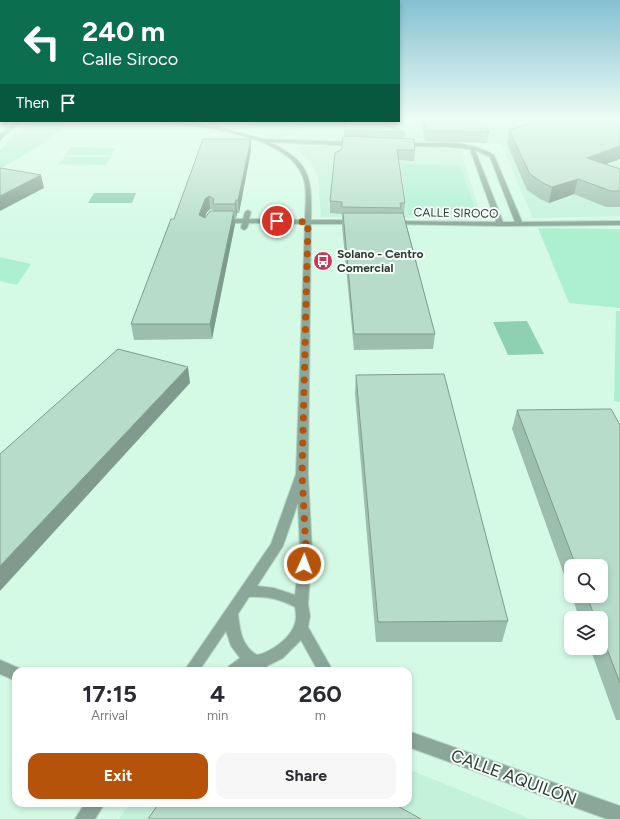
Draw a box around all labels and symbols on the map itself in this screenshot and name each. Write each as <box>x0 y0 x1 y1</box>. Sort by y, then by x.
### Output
pin <box>260 204 294 238</box>
street label: CALLE SIROCO <box>414 205 498 221</box>
place label: Solano - Centro Comercial <box>337 247 424 275</box>
bus stop icon: Solano - Centro Comercial <box>312 250 334 272</box>
position arrow <box>283 543 325 585</box>
street label: CALLE AQUILÓN <box>448 745 580 809</box>

